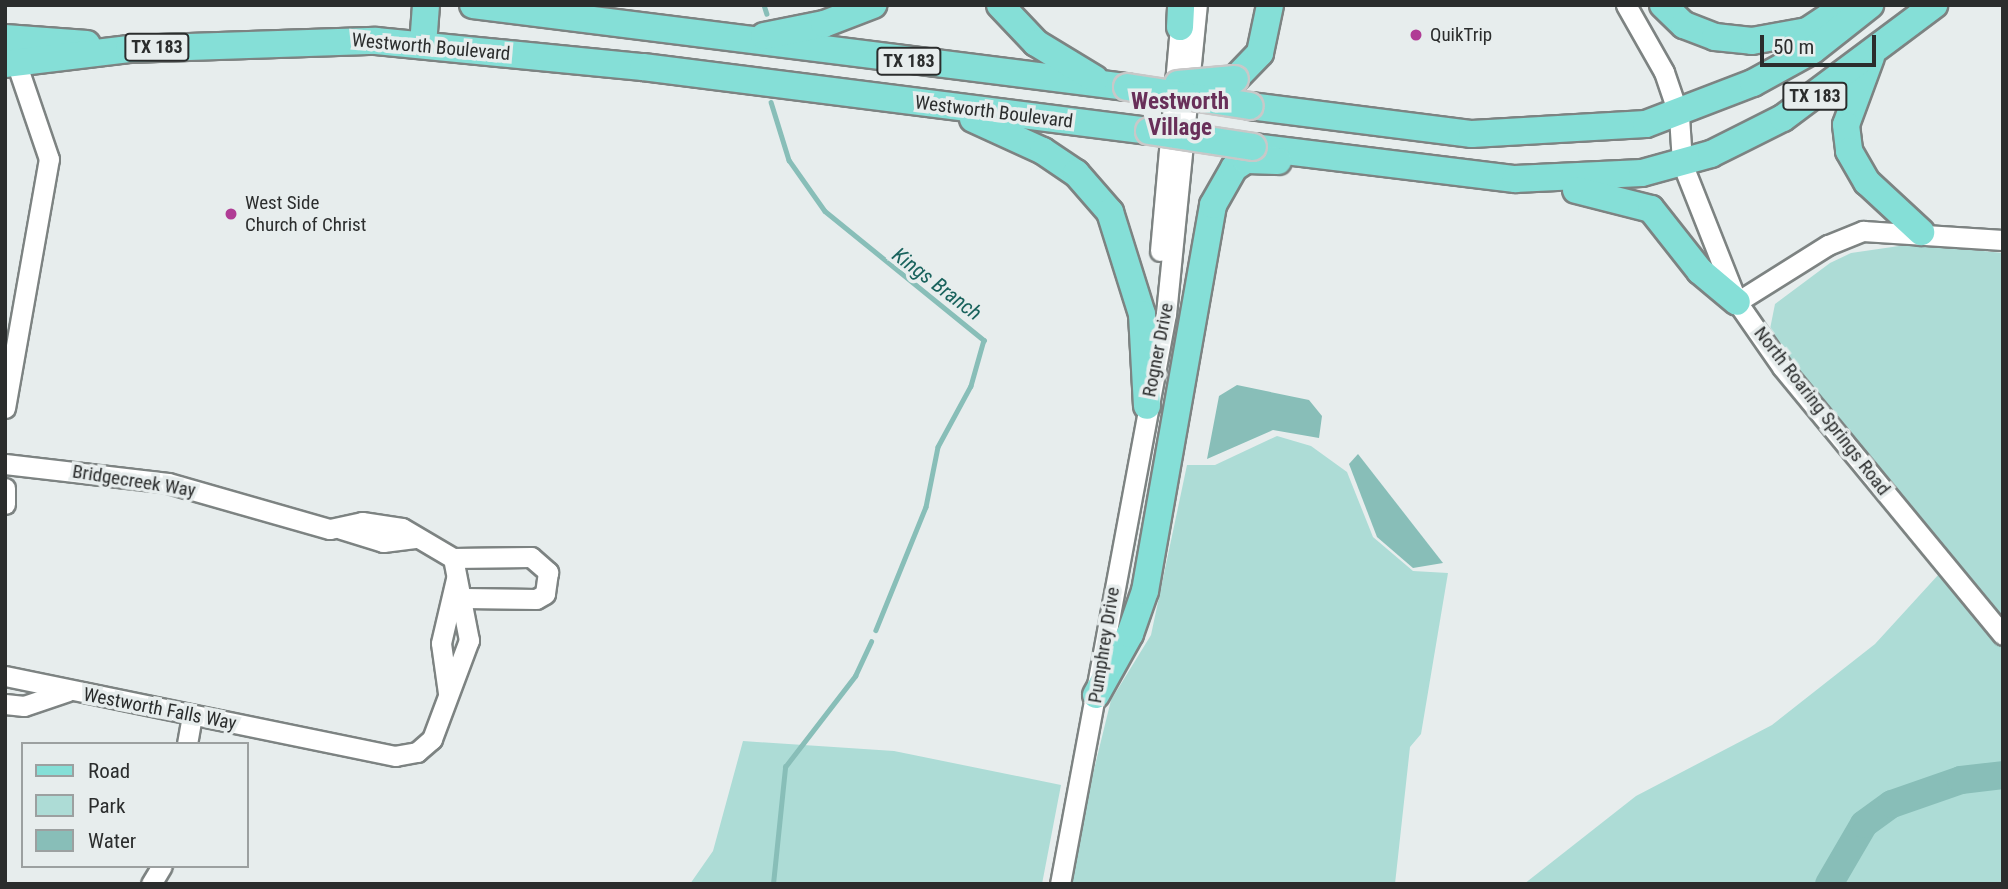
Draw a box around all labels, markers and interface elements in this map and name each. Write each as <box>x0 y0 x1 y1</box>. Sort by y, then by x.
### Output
scale bar <box>1763 21 1878 65</box>
place label: QuikTrip <box>1430 24 1492 46</box>
marker: QuikTrip <box>1408 27 1424 43</box>
street label: Westworth Boulevard <box>351 29 511 65</box>
road number: TX 183 <box>124 32 190 62</box>
text: 50 m <box>1773 35 1814 59</box>
road number: TX 183 <box>876 46 942 76</box>
road number: TX 183 <box>1782 82 1848 110</box>
district label: Westworth Village <box>1131 88 1229 142</box>
street label: Westworth Boulevard <box>914 91 1074 133</box>
place label: West Side Church of Christ <box>245 192 366 236</box>
marker: West Side Church of Christ <box>223 206 239 222</box>
water label: Kings Branch <box>887 242 987 326</box>
street label: Rogner Drive <box>1138 301 1178 399</box>
street label: North Roaring Springs Road <box>1749 322 1895 500</box>
street label: Bridgecreek Way <box>71 460 197 502</box>
street label: Pumphrey Drive <box>1084 585 1124 705</box>
street label: Westworth Falls Way <box>82 683 238 735</box>
legend <box>21 742 248 868</box>
text: Road <box>88 759 130 783</box>
text: Park <box>88 794 125 818</box>
text: Water <box>88 829 136 853</box>

